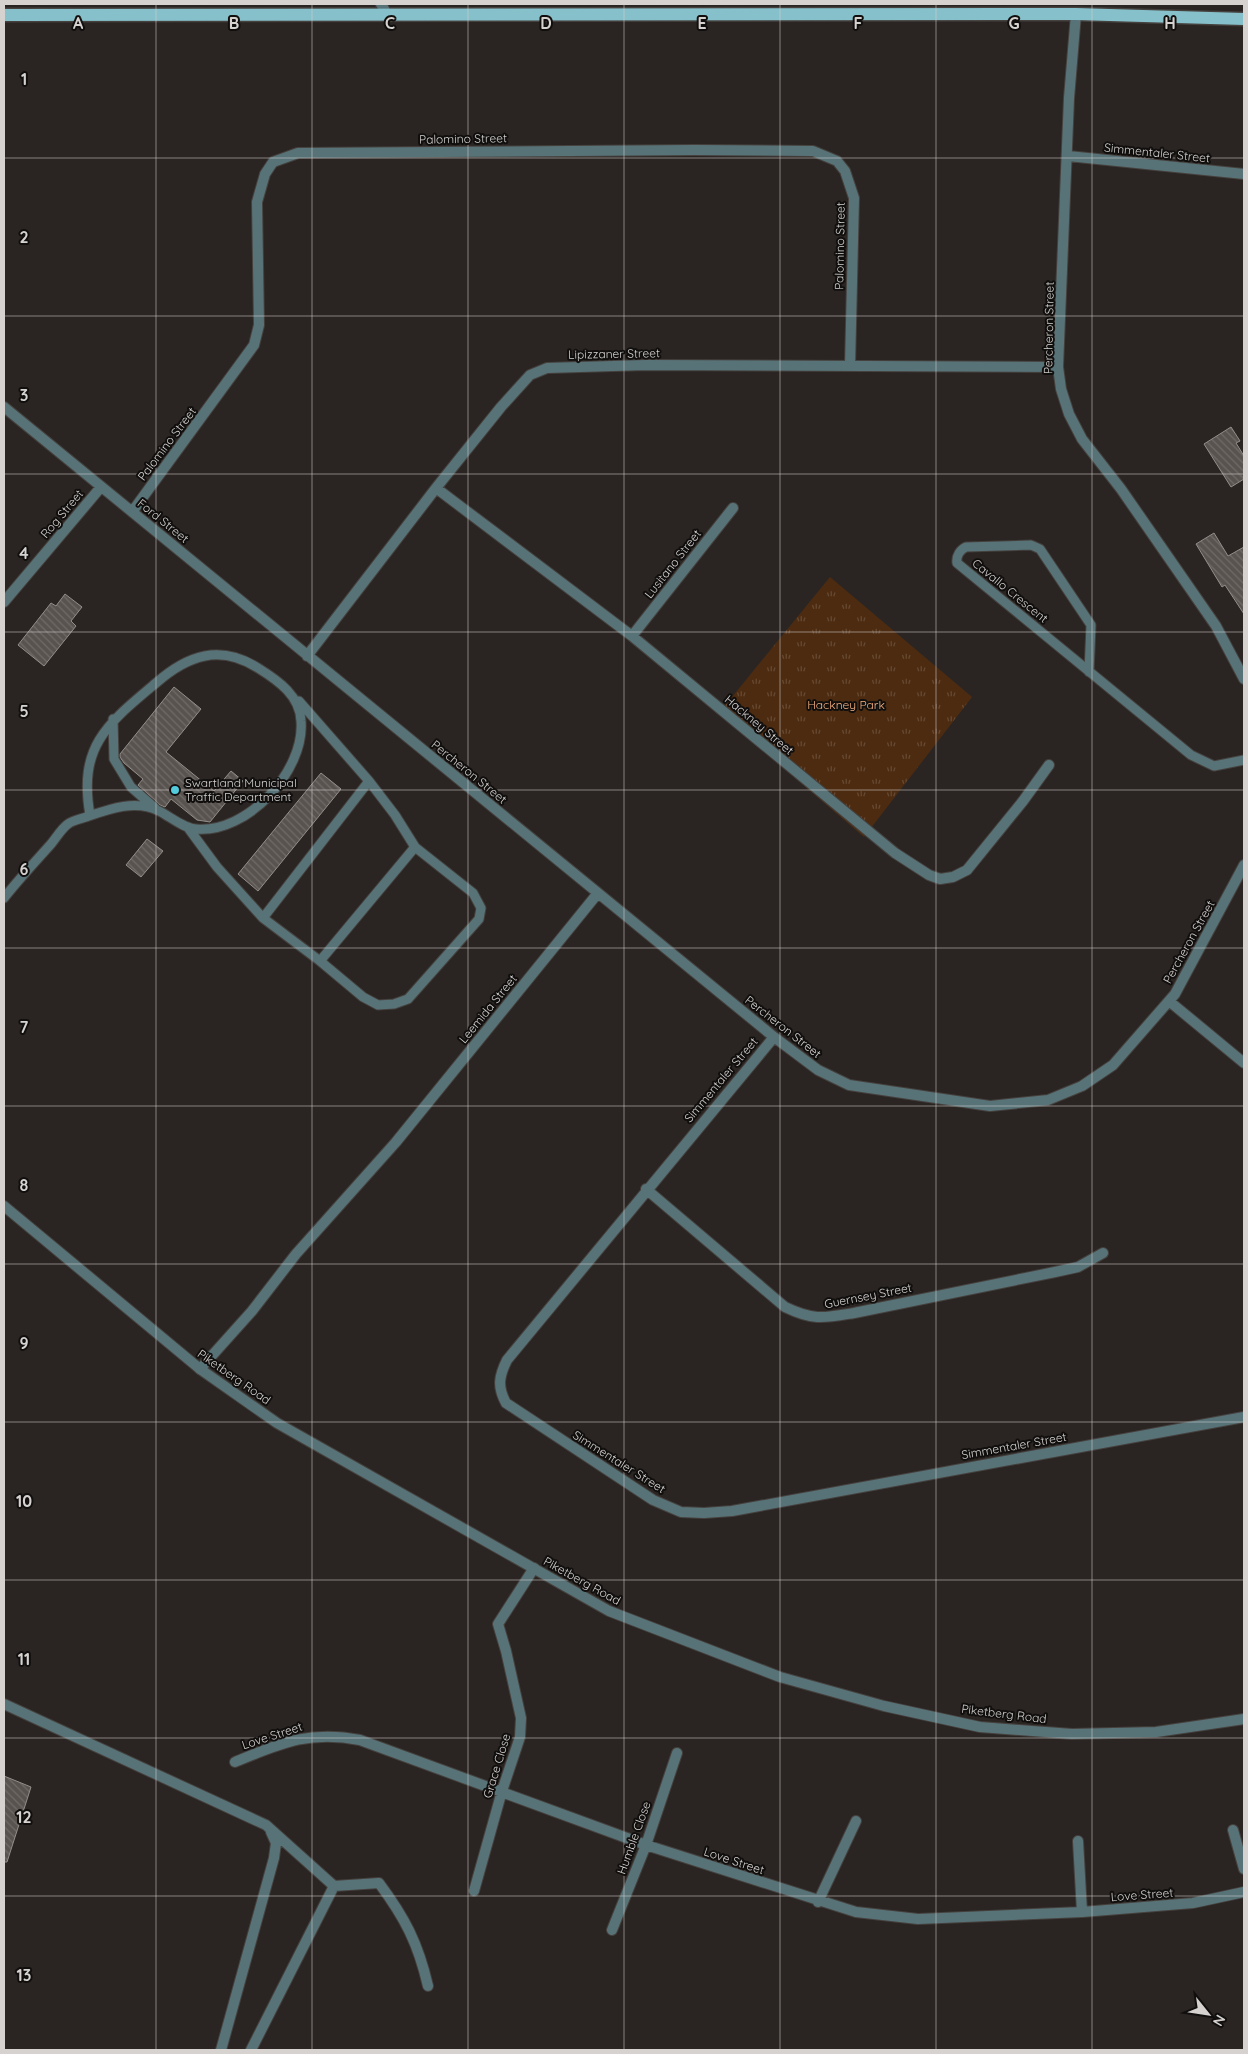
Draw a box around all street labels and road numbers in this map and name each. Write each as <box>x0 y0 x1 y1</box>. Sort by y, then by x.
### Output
street label: Palomino Street <box>419 130 507 147</box>
street label: Simmentaler Street <box>1103 139 1211 166</box>
street label: Palomino Street <box>831 202 848 290</box>
street label: Percheron Street <box>1040 282 1057 374</box>
street label: Lipizzaner Street <box>568 345 660 362</box>
street label: Palomino Street <box>134 404 199 483</box>
street label: Rog Street <box>37 486 86 541</box>
street label: Ford Street <box>135 495 192 546</box>
street label: Lusitano Street <box>641 526 704 601</box>
street label: Cavallo Crescent <box>969 555 1051 626</box>
street label: Hackney Street <box>722 692 797 758</box>
street label: Percheron Street <box>429 737 510 807</box>
street label: Percheron Street <box>1160 898 1218 986</box>
street label: Leemida Street <box>455 971 520 1046</box>
street label: Percheron Street <box>742 992 824 1061</box>
street label: Simmentaler Street <box>681 1034 761 1125</box>
street label: Guernsey Street <box>823 1280 913 1311</box>
street label: Piketberg Road <box>195 1346 274 1407</box>
street label: Simmentaler Street <box>570 1427 668 1496</box>
street label: Simmentaler Street <box>960 1429 1068 1462</box>
street label: Piketberg Road <box>541 1553 623 1608</box>
street label: Piketberg Road <box>961 1701 1048 1726</box>
street label: Love Street <box>240 1719 304 1752</box>
street label: Grace Close <box>480 1732 513 1800</box>
street label: Humble Close <box>613 1799 654 1876</box>
street label: Love Street <box>702 1844 766 1877</box>
street label: Love Street <box>1110 1885 1174 1904</box>

